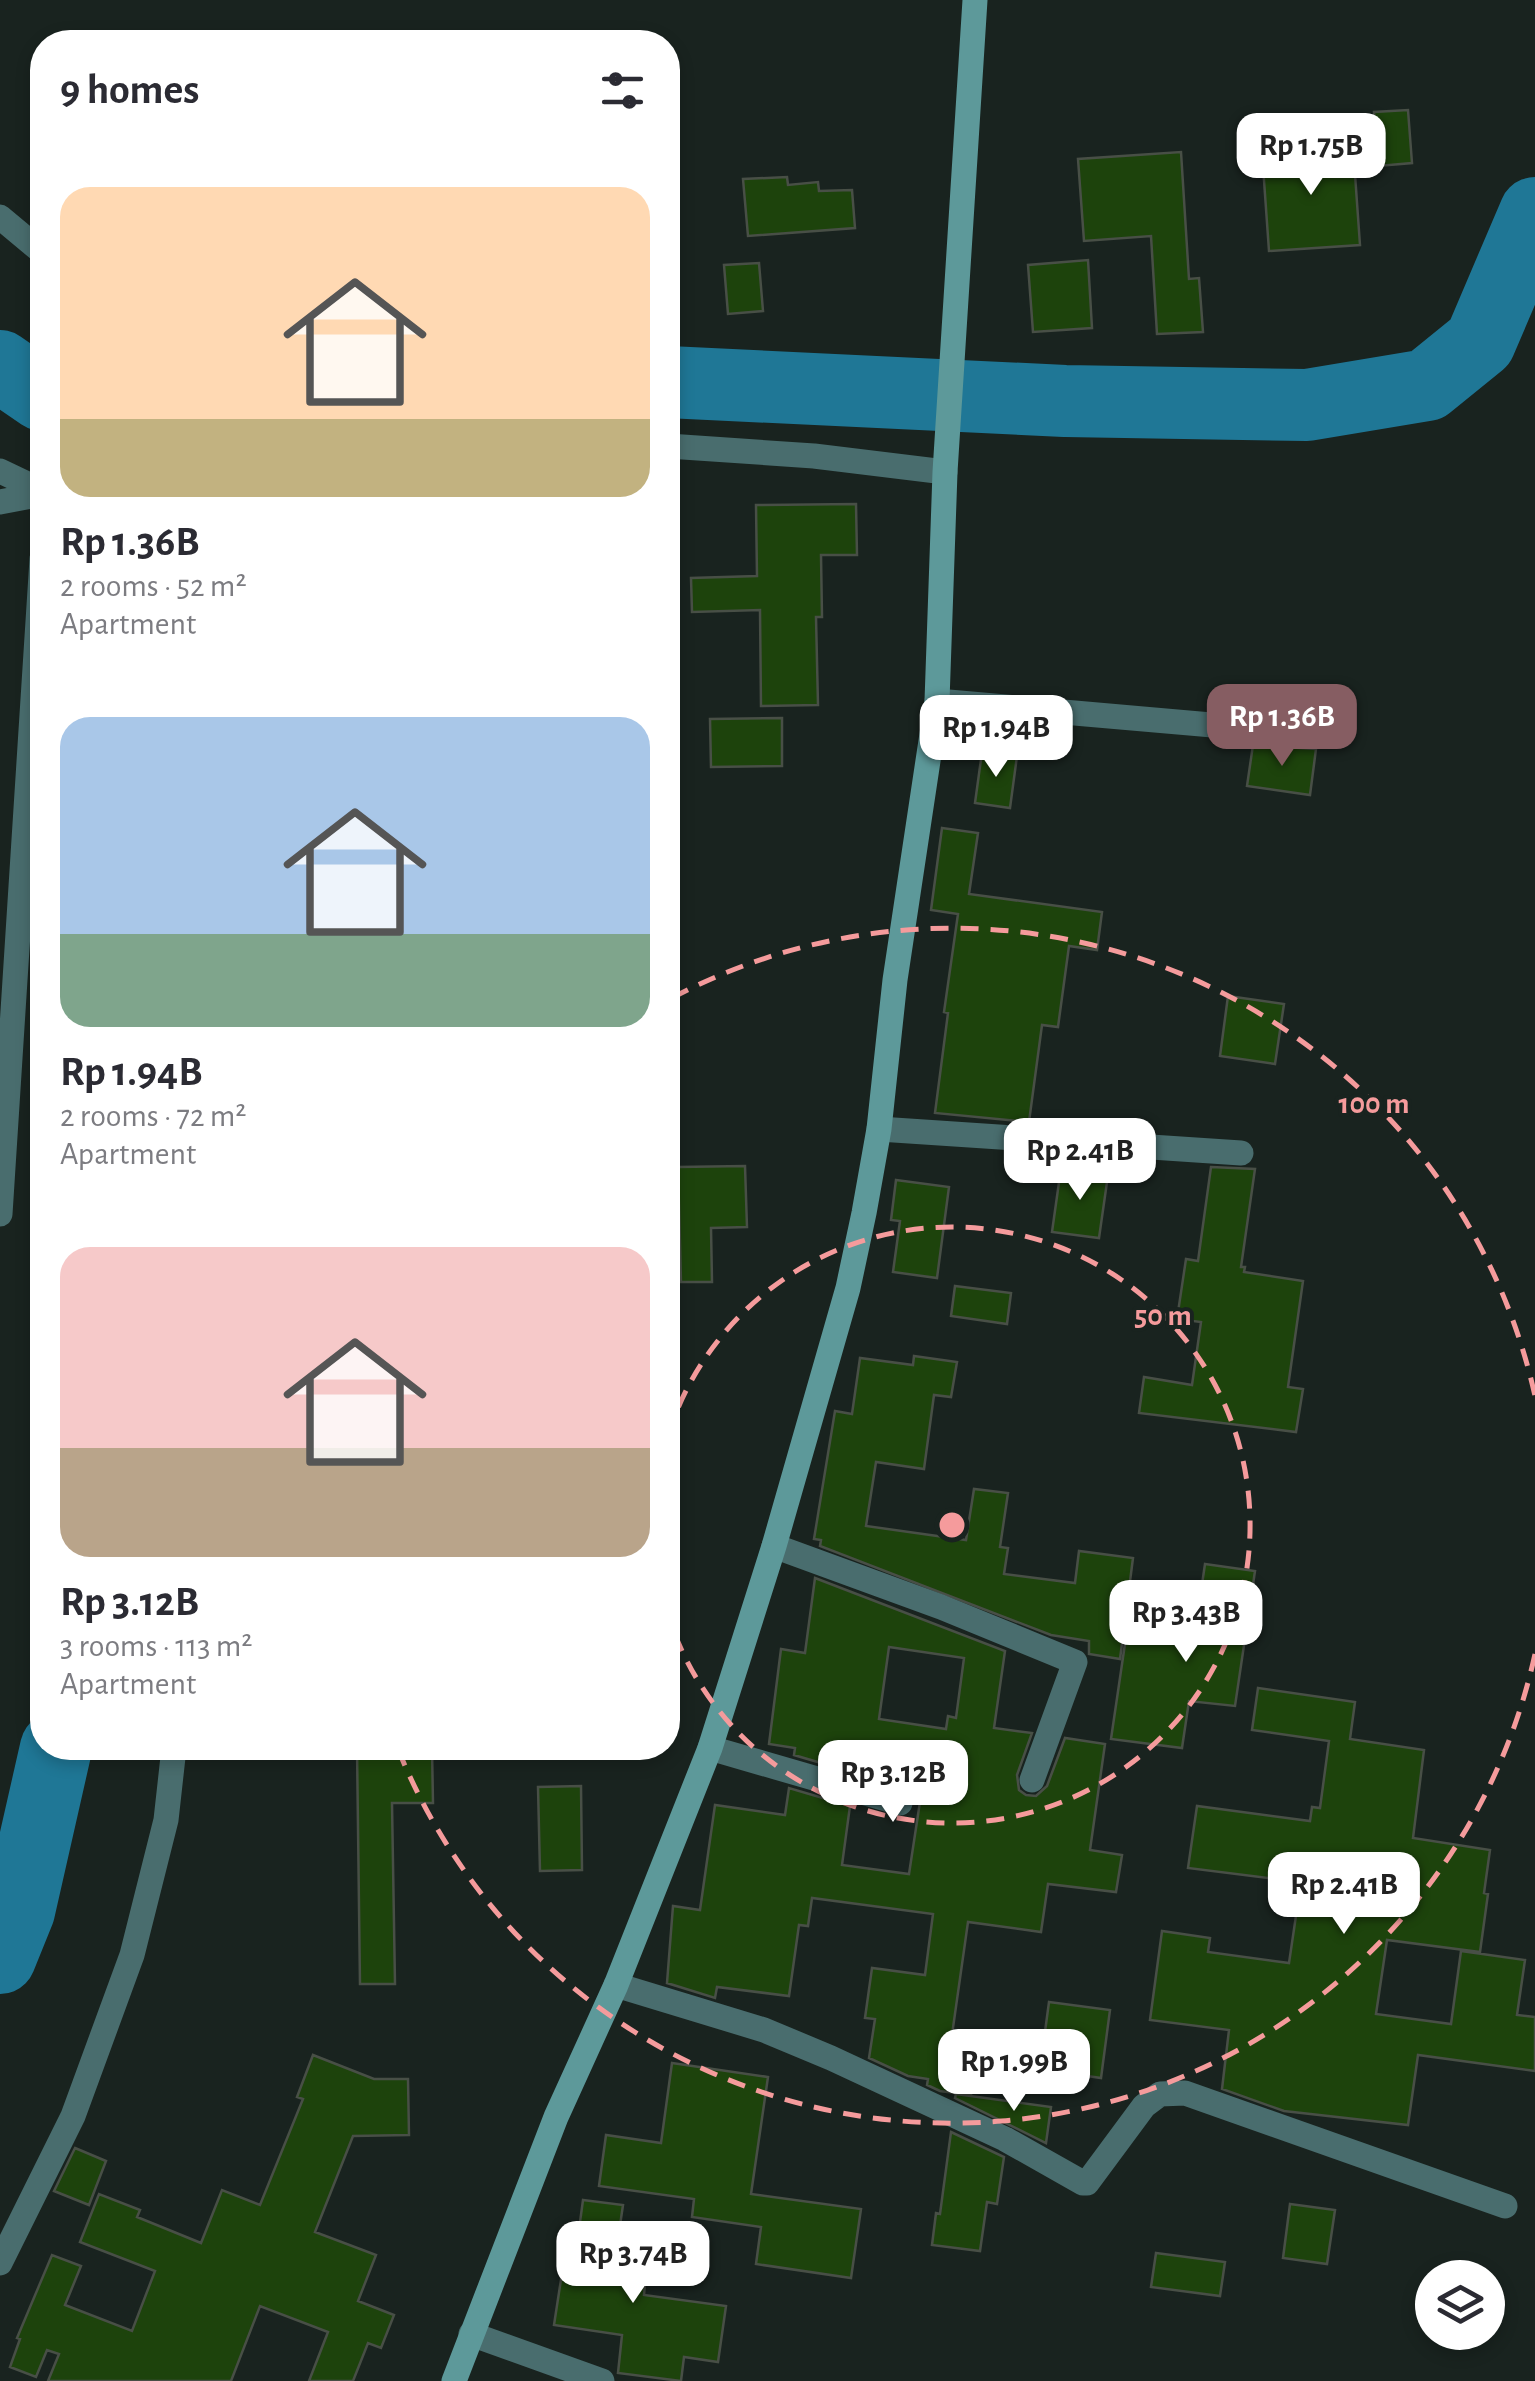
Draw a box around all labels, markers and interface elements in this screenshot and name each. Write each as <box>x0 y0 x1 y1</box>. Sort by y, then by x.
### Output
icon: filters <box>595 63 650 118</box>
text: 9 homes <box>60 69 199 111</box>
pin: Rp 1.75B <box>1208 113 1414 198</box>
text: Rp 1.75B <box>1259 129 1363 161</box>
icon: home <box>265 252 445 432</box>
text: Rp 1.36B <box>60 521 199 563</box>
text: 2 rooms · 52 m² <box>60 570 247 602</box>
text: Apartment <box>60 608 196 640</box>
pin: Rp 1.36B <box>1179 684 1385 769</box>
pin: Rp 1.94B <box>893 695 1099 780</box>
text: Rp 1.36B <box>1229 700 1335 732</box>
text: Rp 1.94B <box>942 711 1050 743</box>
icon: home <box>265 782 445 962</box>
text: Rp 1.94B <box>60 1051 203 1093</box>
text: 100 m <box>1339 1089 1409 1119</box>
text: 2 rooms · 72 m² <box>60 1100 247 1132</box>
pin: Rp 2.41B <box>977 1118 1183 1203</box>
text: Rp 2.41B <box>1026 1134 1134 1166</box>
text: Apartment <box>60 1138 196 1170</box>
text: 50 m <box>1134 1301 1192 1331</box>
icon: home <box>265 1312 445 1492</box>
centre of rings <box>934 1507 970 1543</box>
pin: Rp 3.43B <box>1083 1580 1289 1665</box>
text: Rp 3.12B <box>60 1581 199 1623</box>
text: Rp 3.43B <box>1131 1596 1241 1628</box>
text: 3 rooms · 113 m² <box>60 1630 252 1662</box>
text: Apartment <box>60 1668 196 1700</box>
pin: Rp 3.12B <box>790 1740 996 1825</box>
text: Rp 3.12B <box>840 1756 946 1788</box>
pin: Rp 2.41B <box>1241 1852 1447 1937</box>
text: Rp 2.41B <box>1290 1868 1398 1900</box>
pin: Rp 1.99B <box>911 2029 1117 2114</box>
text: Rp 1.99B <box>960 2045 1068 2077</box>
pin: Rp 3.74B <box>530 2221 736 2306</box>
text: Rp 3.74B <box>578 2237 688 2269</box>
map controls <box>1415 2260 1505 2350</box>
button: layers <box>1415 2260 1505 2350</box>

